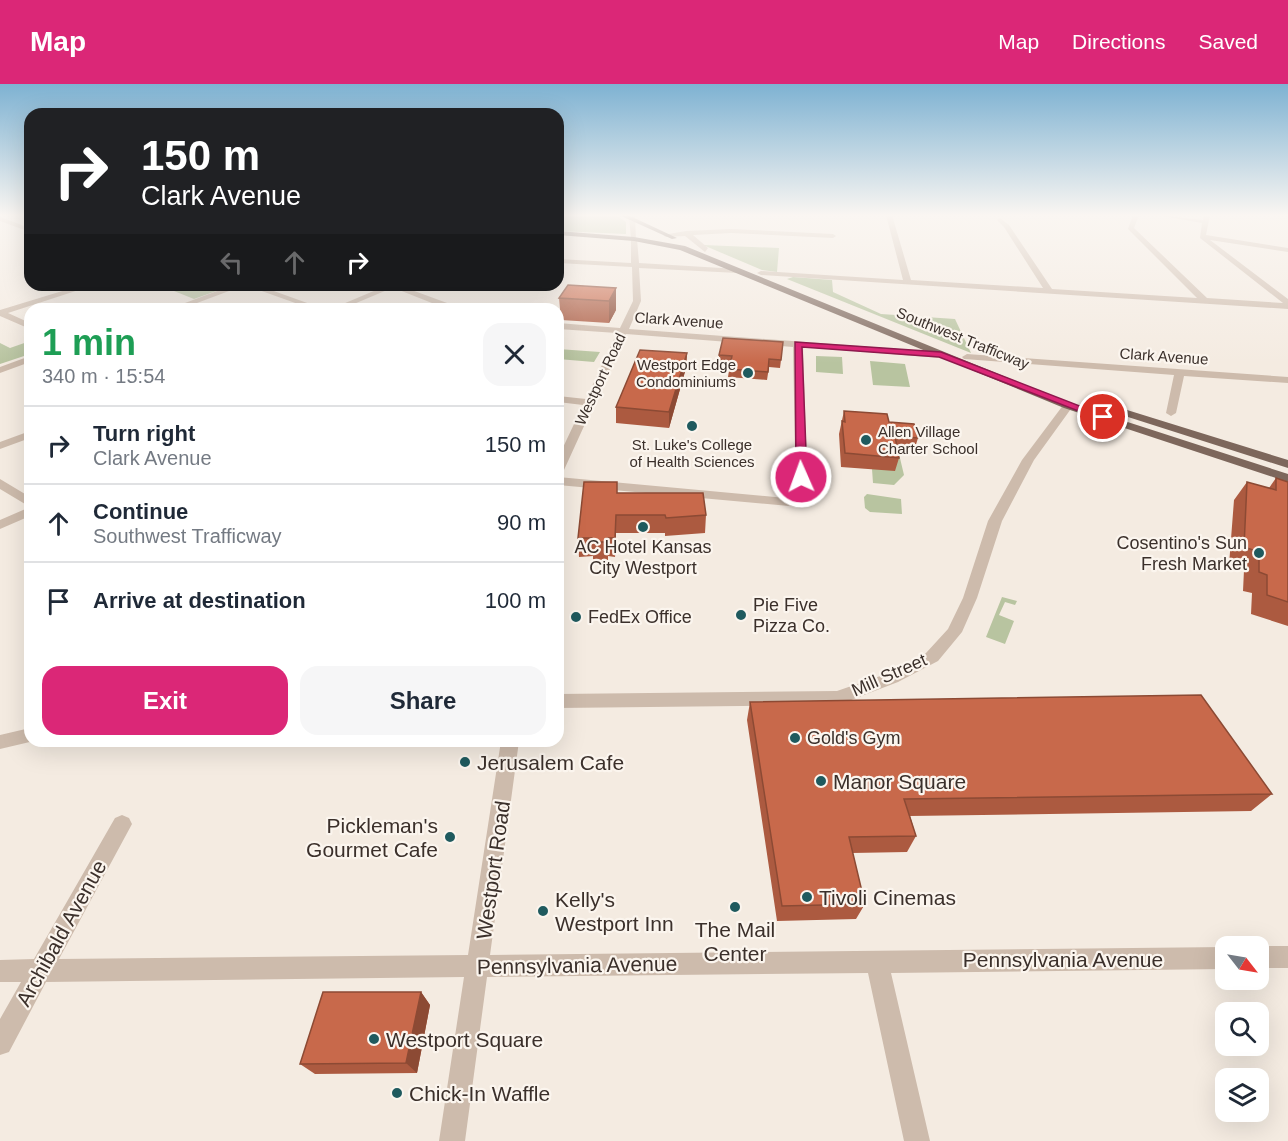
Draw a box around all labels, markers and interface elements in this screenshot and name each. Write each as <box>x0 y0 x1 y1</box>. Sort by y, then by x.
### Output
text: Map <box>30 26 86 57</box>
text: Map <box>998 30 1039 53</box>
text: Directions <box>1072 30 1165 53</box>
text: Saved <box>1198 30 1258 53</box>
icon: right <box>42 132 120 210</box>
text: 150 m <box>141 132 260 179</box>
text: Clark Avenue <box>141 181 301 211</box>
icon: left <box>215 246 248 279</box>
icon: ahead <box>278 246 311 279</box>
icon: right <box>341 246 374 279</box>
street label: Southwest Trafficway <box>894 304 1032 373</box>
street label: Clark Avenue <box>634 308 724 332</box>
text: 1 min <box>42 322 136 363</box>
button: close <box>483 323 546 386</box>
street label: Westport Road <box>571 330 629 428</box>
street label: Clark Avenue <box>1119 344 1209 368</box>
place label: Westport Edge Condominiums <box>636 356 736 390</box>
text: 340 m · 15:54 <box>42 365 165 387</box>
marker: Westport Edge Condominiums <box>741 366 755 380</box>
pin <box>1077 391 1128 442</box>
icon: arrive <box>1086 400 1119 433</box>
marker: St. Luke's College of Health Sciences <box>685 419 699 433</box>
text: Turn right <box>93 421 195 446</box>
place label: Allen Village Charter School <box>878 423 978 457</box>
icon: right <box>42 429 75 462</box>
text: 150 m <box>485 432 546 457</box>
marker: Allen Village Charter School <box>859 433 873 447</box>
place label: St. Luke's College of Health Sciences <box>629 436 755 470</box>
position arrow <box>769 445 833 509</box>
text: Clark Avenue <box>93 447 212 469</box>
text: Continue <box>93 499 188 524</box>
icon: ahead <box>42 507 75 540</box>
text: 90 m <box>497 510 546 535</box>
marker: AC Hotel Kansas City Westport <box>636 520 650 534</box>
text: Southwest Trafficway <box>93 525 282 547</box>
place label: Cosentino's Sun Fresh Market <box>1116 533 1247 574</box>
place label: AC Hotel Kansas City Westport <box>574 537 712 578</box>
marker: Cosentino's Sun Fresh Market <box>1252 546 1266 560</box>
icon: arrive <box>42 585 75 618</box>
text: Arrive at destination <box>93 588 306 613</box>
text: 100 m <box>485 588 546 613</box>
place label: Pie Five Pizza Co. <box>753 595 830 636</box>
place label: FedEx Office <box>588 607 692 627</box>
marker: Pie Five Pizza Co. <box>734 608 748 622</box>
marker: FedEx Office <box>569 610 583 624</box>
street label: Mill Street <box>848 650 930 700</box>
button: Exit <box>42 666 288 735</box>
button: Share <box>300 666 546 735</box>
place label: Gold's Gym <box>807 728 900 748</box>
marker: Gold's Gym <box>788 731 802 745</box>
place label: Jerusalem Cafe <box>477 751 624 774</box>
marker: Jerusalem Cafe <box>458 755 472 769</box>
place label: Manor Square <box>833 770 966 793</box>
marker: Manor Square <box>814 774 828 788</box>
street label: Westport Road <box>472 799 514 941</box>
place label: Pickleman's Gourmet Cafe <box>306 814 438 861</box>
marker: Pickleman's Gourmet Cafe <box>443 830 457 844</box>
street label: Archibald Avenue <box>11 856 111 1010</box>
place label: Tivoli Cinemas <box>819 886 956 909</box>
place label: Kelly's Westport Inn <box>555 888 674 935</box>
marker: Tivoli Cinemas <box>800 890 814 904</box>
marker: The Mail Center <box>728 900 742 914</box>
marker: Kelly's Westport Inn <box>536 904 550 918</box>
place label: The Mail Center <box>695 918 775 965</box>
north arrow <box>1215 936 1269 990</box>
map controls <box>1215 936 1269 1122</box>
street label: Pennsylvania Avenue <box>963 948 1163 971</box>
street label: Pennsylvania Avenue <box>477 952 677 978</box>
button: search <box>1215 1002 1269 1056</box>
place label: Westport Square <box>386 1028 543 1051</box>
marker: Westport Square <box>367 1032 381 1046</box>
button: layers <box>1215 1068 1269 1122</box>
place label: Chick-In Waffle <box>409 1082 550 1105</box>
marker: Chick-In Waffle <box>390 1086 404 1100</box>

